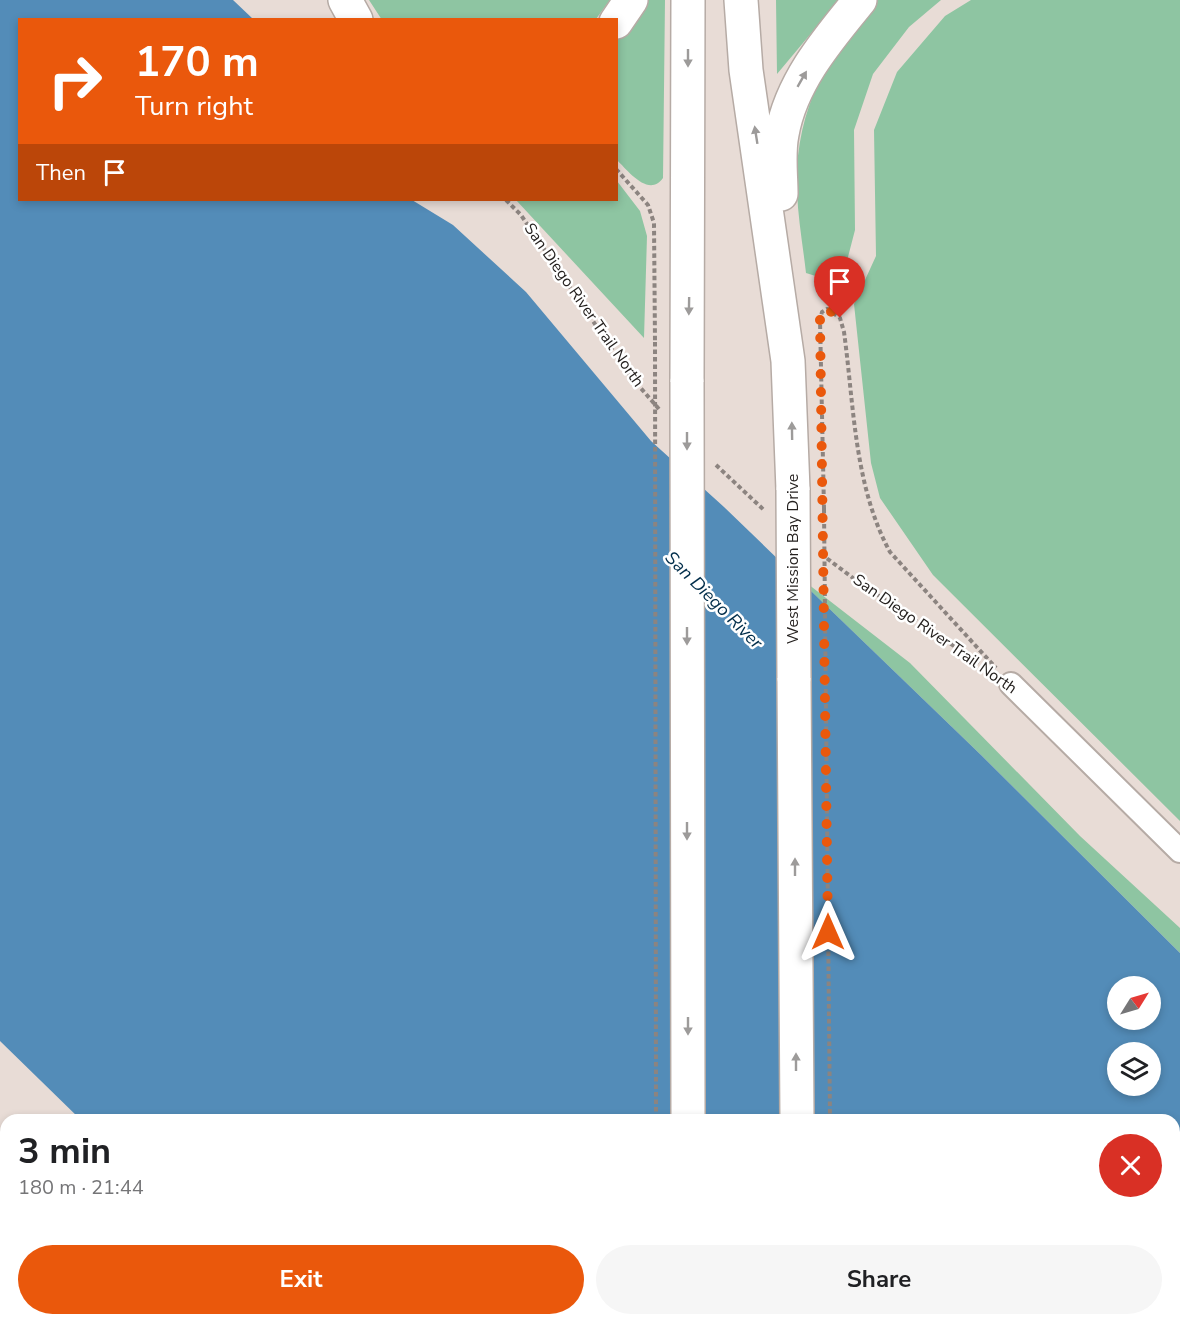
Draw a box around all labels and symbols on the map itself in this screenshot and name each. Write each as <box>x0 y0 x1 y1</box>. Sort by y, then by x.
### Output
one-way arrow <box>683 49 693 68</box>
one-way arrow <box>797 71 807 88</box>
one-way arrow <box>751 125 760 144</box>
street label: San Diego River Trail North <box>519 219 649 391</box>
pin <box>814 256 865 318</box>
one-way arrow <box>684 297 693 316</box>
one-way arrow <box>787 422 797 441</box>
one-way arrow <box>682 431 692 450</box>
street label: West Mission Bay Drive <box>782 474 804 644</box>
water label: San Diego River <box>660 546 769 655</box>
street label: San Diego River Trail North <box>849 569 1021 699</box>
one-way arrow <box>682 626 692 645</box>
one-way arrow <box>682 821 692 840</box>
one-way arrow <box>790 858 800 877</box>
position arrow <box>796 900 860 964</box>
north arrow <box>1107 976 1161 1030</box>
one-way arrow <box>683 1016 693 1035</box>
one-way arrow <box>791 1053 801 1072</box>

